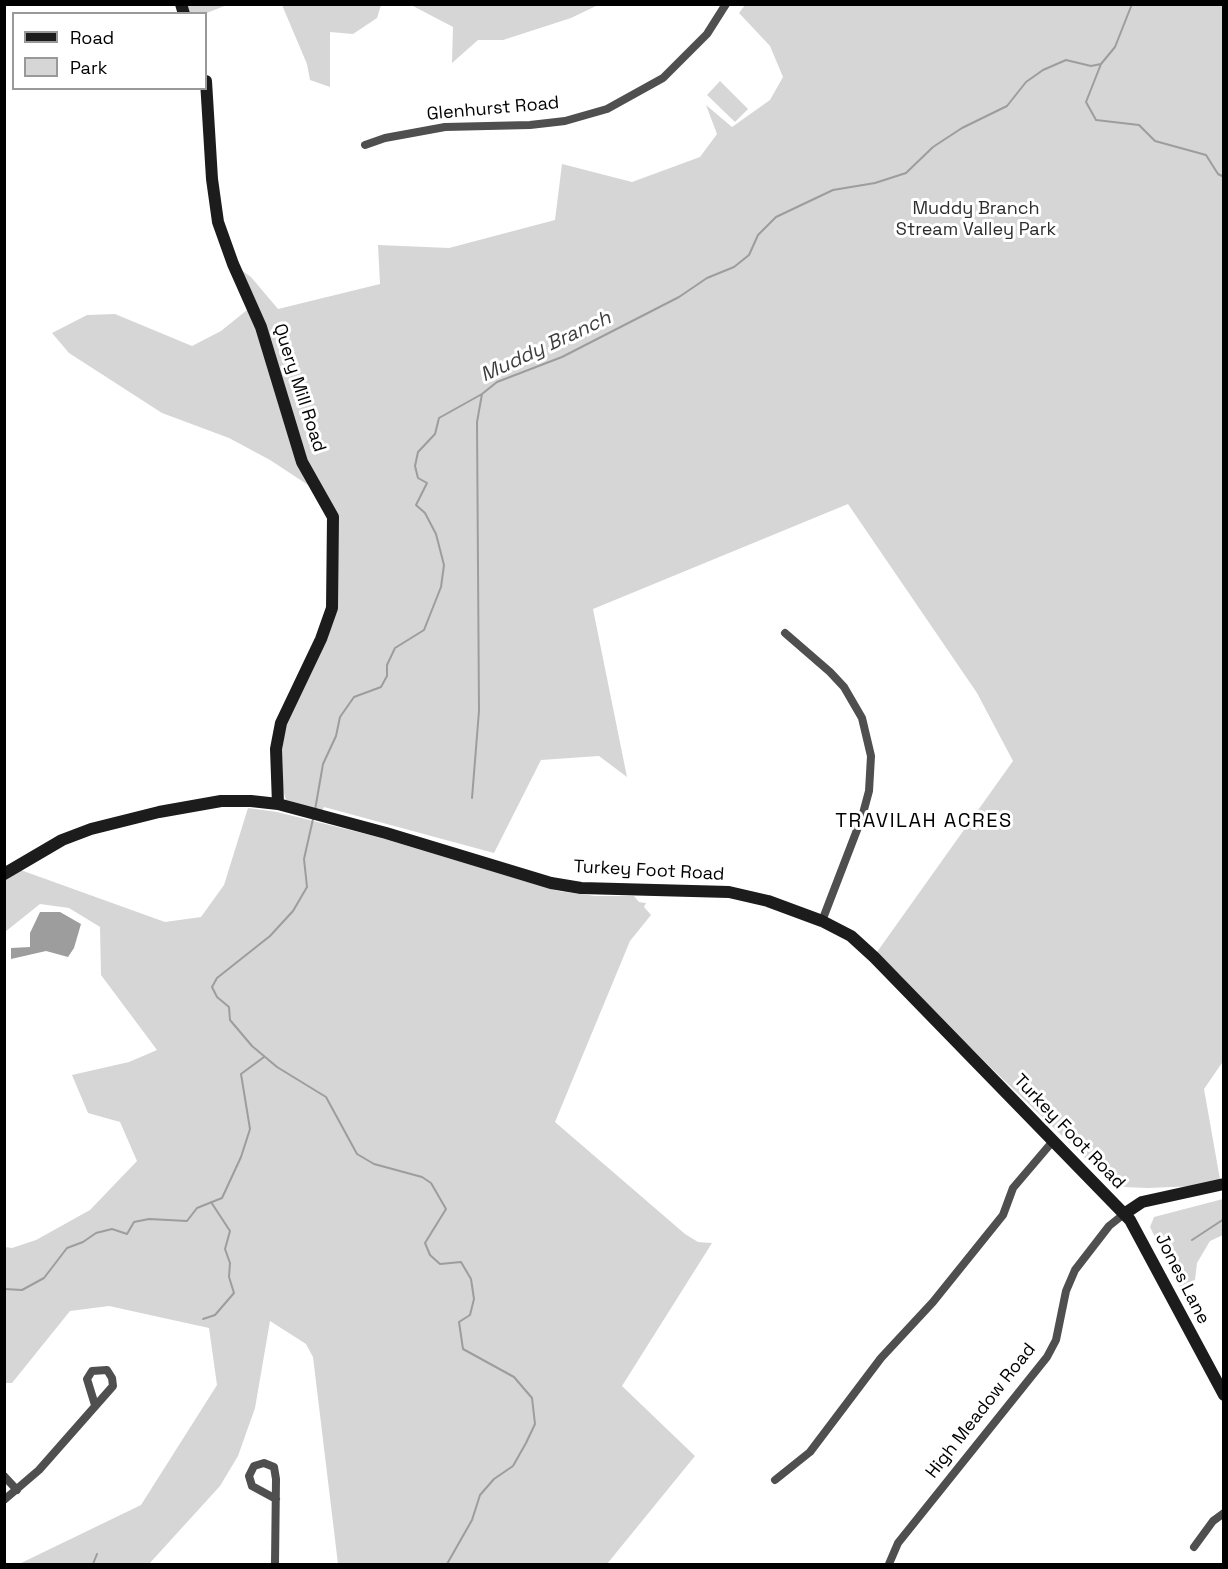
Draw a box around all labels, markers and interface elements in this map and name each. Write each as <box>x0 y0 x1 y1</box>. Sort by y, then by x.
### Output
legend <box>12 12 207 90</box>
text: Road <box>70 26 114 49</box>
text: Park <box>70 56 107 79</box>
street label: Glenhurst Road <box>426 92 560 126</box>
park label: Muddy Branch Stream Valley Park <box>896 198 1056 240</box>
water label: Muddy Branch <box>477 306 615 388</box>
street label: Query Mill Road <box>268 321 330 455</box>
district label: TRAVILAH ACRES <box>835 810 1013 834</box>
street label: Turkey Foot Road <box>573 856 725 886</box>
street label: Turkey Foot Road <box>1009 1070 1129 1194</box>
street label: Jones Lane <box>1150 1230 1214 1328</box>
street label: High Meadow Road <box>922 1339 1040 1483</box>

